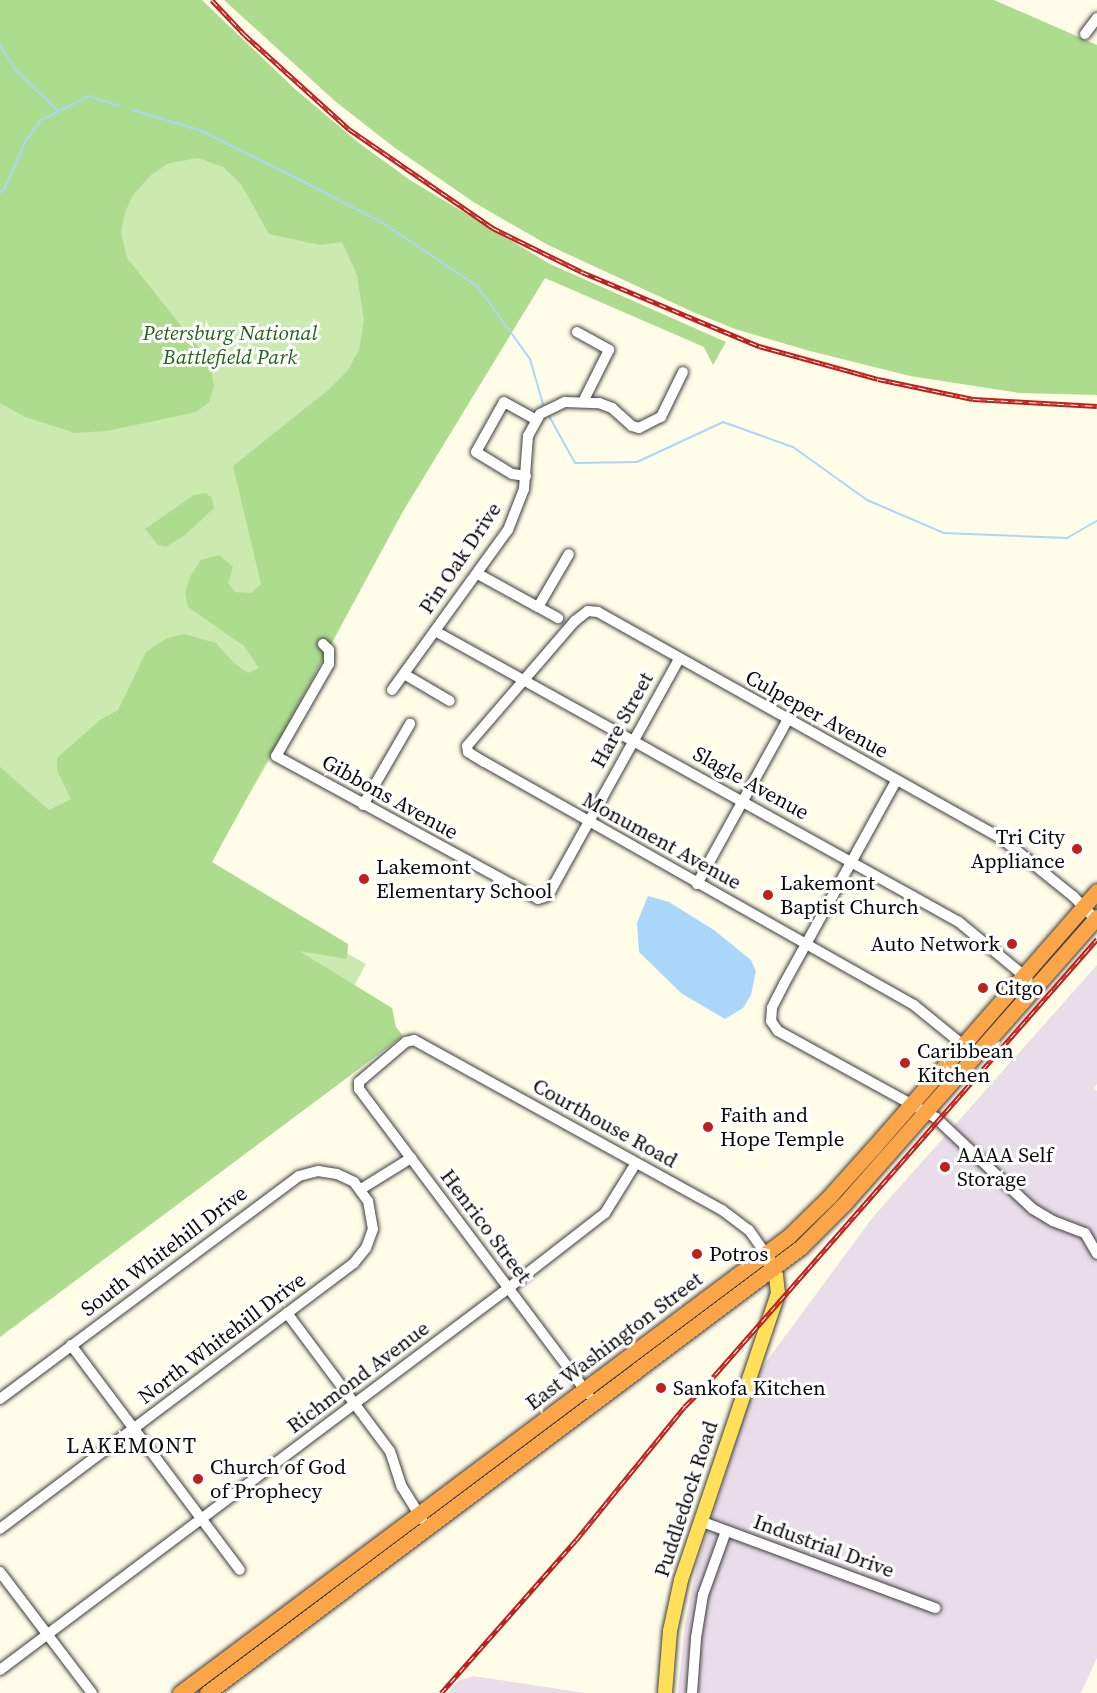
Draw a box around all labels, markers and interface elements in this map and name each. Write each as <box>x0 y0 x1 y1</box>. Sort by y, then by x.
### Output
park label: Petersburg National Battlefield Park <box>143 320 317 370</box>
street label: Pin Oak Drive <box>413 497 507 619</box>
street label: Culpeper Avenue <box>741 664 893 764</box>
street label: Hare Street <box>585 668 659 772</box>
street label: Slagle Avenue <box>689 741 813 825</box>
street label: Gibbons Avenue <box>318 749 462 845</box>
street label: Monument Avenue <box>578 787 746 895</box>
place label: Tri City Appliance <box>971 824 1065 874</box>
marker: Tri City Appliance <box>1070 842 1084 856</box>
place label: Lakemont Elementary School <box>376 854 553 904</box>
place label: Lakemont Baptist Church <box>780 870 919 920</box>
marker: Lakemont Elementary School <box>357 872 371 886</box>
marker: Lakemont Baptist Church <box>761 888 775 902</box>
place label: Auto Network <box>871 931 1000 957</box>
marker: Auto Network <box>1005 937 1019 951</box>
place label: Citgo <box>995 975 1044 1001</box>
marker: Citgo <box>976 981 990 995</box>
place label: Caribbean Kitchen <box>917 1038 1014 1088</box>
marker: Caribbean Kitchen <box>898 1056 912 1070</box>
street label: Courthouse Road <box>528 1073 682 1173</box>
place label: Faith and Hope Temple <box>720 1102 845 1152</box>
marker: Faith and Hope Temple <box>701 1120 715 1134</box>
place label: AAAA Self Storage <box>957 1142 1053 1192</box>
marker: AAAA Self Storage <box>938 1160 952 1174</box>
street label: Henrico Street <box>435 1164 537 1288</box>
street label: South Whitehill Drive <box>76 1180 252 1322</box>
place label: Potros <box>709 1241 768 1267</box>
marker: Potros <box>690 1247 704 1261</box>
street label: East Washington Street <box>520 1266 708 1416</box>
street label: North Whitehill Drive <box>133 1267 311 1409</box>
street label: Richmond Avenue <box>282 1315 434 1439</box>
place label: Sankofa Kitchen <box>673 1375 826 1401</box>
marker: Sankofa Kitchen <box>654 1381 668 1395</box>
street label: Puddledock Road <box>649 1418 723 1580</box>
district label: LAKEMONT <box>66 1433 198 1459</box>
place label: Church of God of Prophecy <box>210 1454 346 1504</box>
marker: Church of God of Prophecy <box>191 1472 205 1486</box>
street label: Industrial Drive <box>750 1509 898 1583</box>

